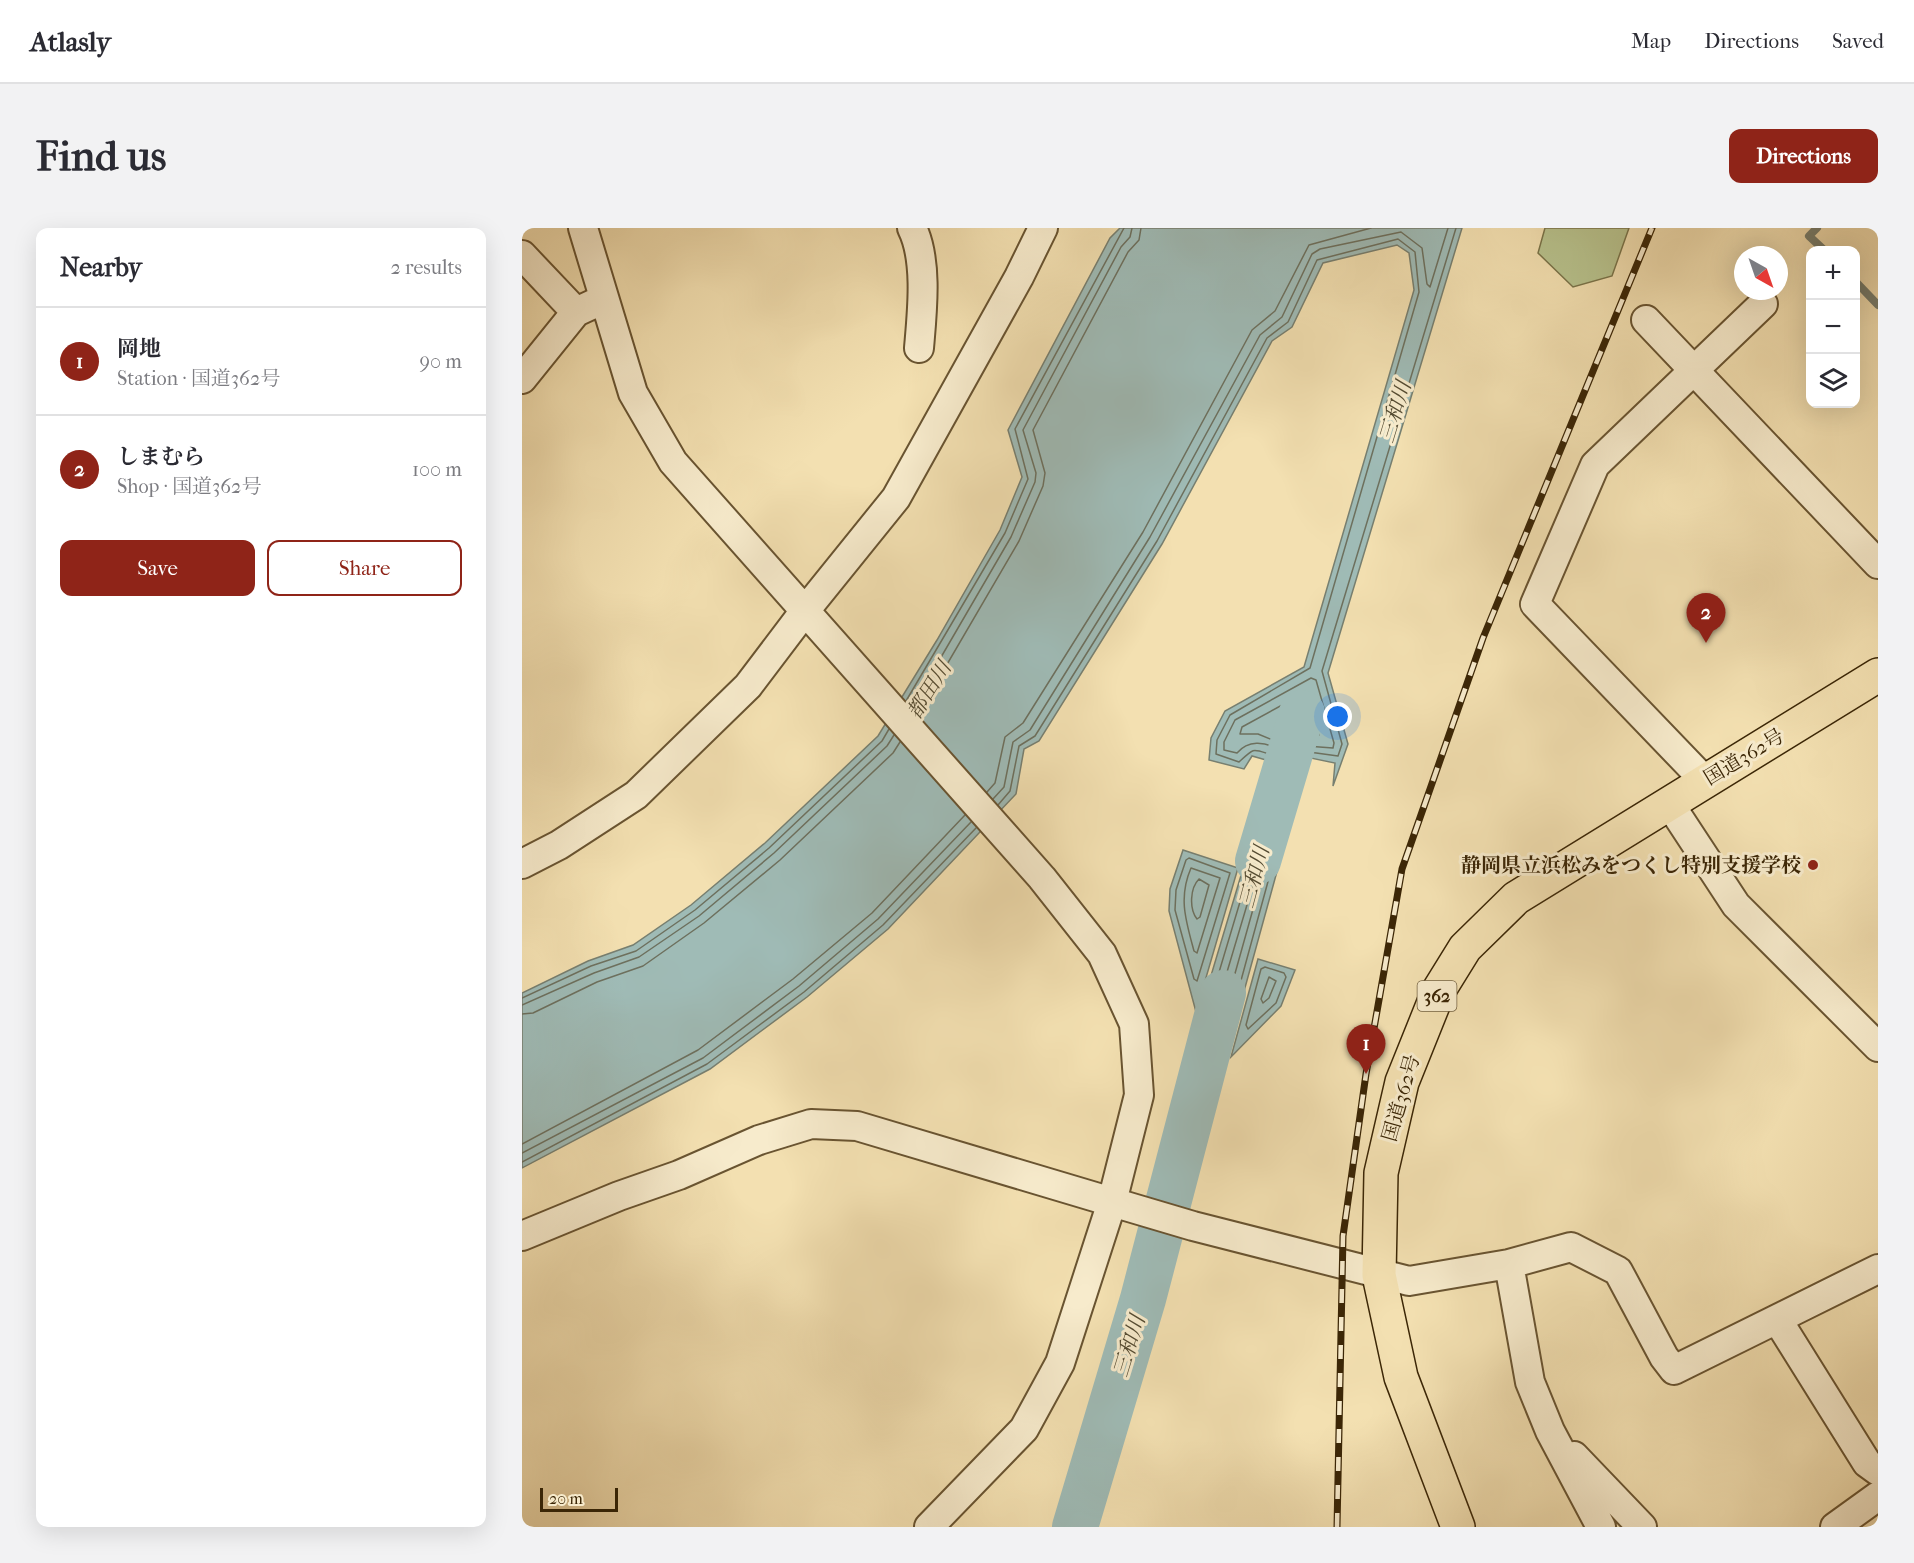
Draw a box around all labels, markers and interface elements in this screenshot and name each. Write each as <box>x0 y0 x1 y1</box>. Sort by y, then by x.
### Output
text: Atlasly <box>30 25 111 58</box>
text: Map <box>1631 29 1671 53</box>
text: Directions <box>1704 29 1799 53</box>
text: Saved <box>1832 29 1884 53</box>
button: Directions <box>1729 129 1878 183</box>
text: Find us <box>36 132 166 181</box>
north arrow <box>1734 246 1788 300</box>
map controls <box>1806 246 1860 408</box>
button: + <box>1806 246 1860 300</box>
text: Nearby <box>60 252 142 283</box>
text: 2 results <box>391 256 462 279</box>
button: − <box>1806 300 1860 354</box>
text: 岡地 <box>117 336 161 362</box>
text: 1 <box>76 350 83 373</box>
text: 90 m <box>420 350 462 373</box>
button: layers <box>1806 354 1860 408</box>
text: Station · 国道362号 <box>117 367 280 390</box>
water label: 三和川 <box>1374 376 1416 446</box>
text: しまむら <box>117 444 205 470</box>
text: 2 <box>74 458 85 481</box>
text: 100 m <box>412 458 462 481</box>
text: Shop · 国道362号 <box>117 475 261 498</box>
button: Save <box>60 540 255 596</box>
button: Share <box>267 540 462 596</box>
pin: 2 <box>1686 594 1726 643</box>
water label: 都田川 <box>902 655 957 723</box>
your location <box>1323 702 1352 731</box>
street label: 国道362号 <box>1700 724 1788 790</box>
water label: 三和川 <box>1234 842 1274 911</box>
place label: 静岡県立浜松みをつくし特別支援学校 <box>1461 854 1801 877</box>
marker: 静岡県立浜松みをつくし特別支援学校 <box>1806 858 1820 872</box>
road number: 362 <box>1418 981 1456 1011</box>
pin: 1 <box>1346 1024 1386 1074</box>
street label: 国道362号 <box>1378 1052 1424 1144</box>
water label: 三和川 <box>1108 1310 1150 1380</box>
scale bar <box>540 1485 618 1512</box>
text: 20 m <box>549 1489 583 1508</box>

